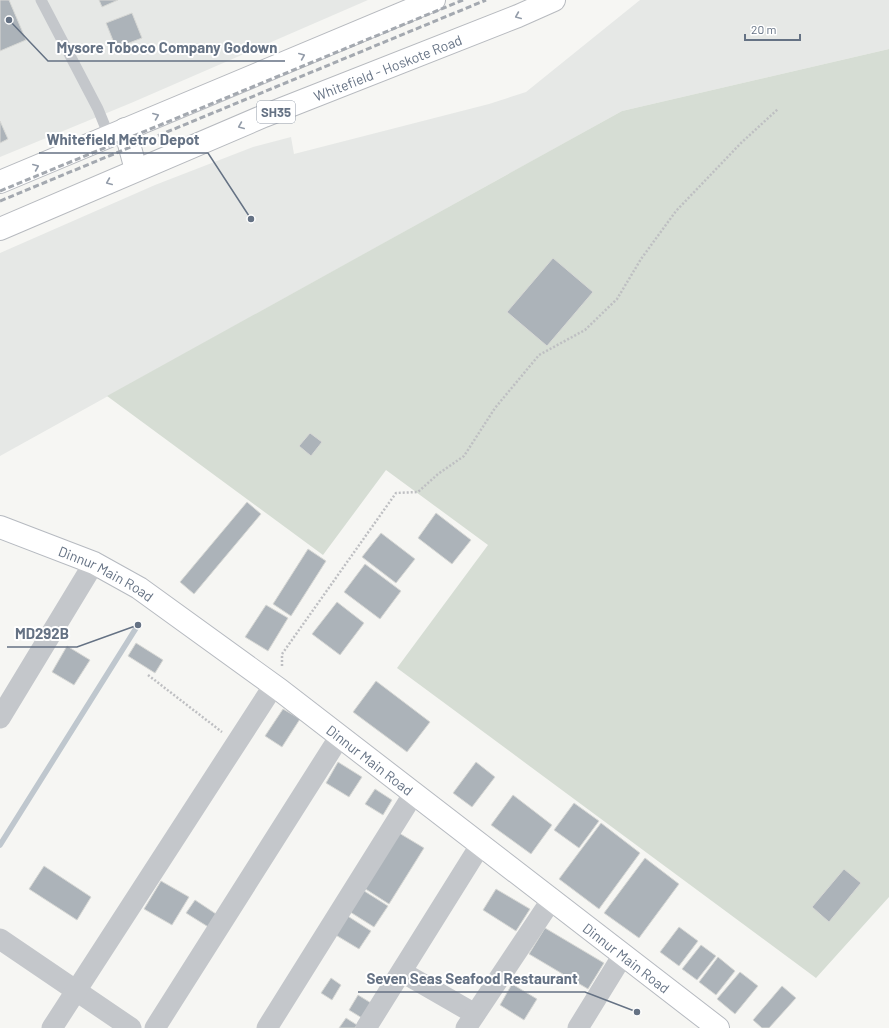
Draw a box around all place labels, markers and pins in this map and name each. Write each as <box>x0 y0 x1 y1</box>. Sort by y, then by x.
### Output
callout: Mysore Toboco Company Godown <box>48 34 285 61</box>
callout: Whitefield Metro Depot <box>39 126 208 153</box>
callout: MD292B <box>7 620 77 647</box>
callout: Seven Seas Seafood Restaurant <box>358 965 585 992</box>

